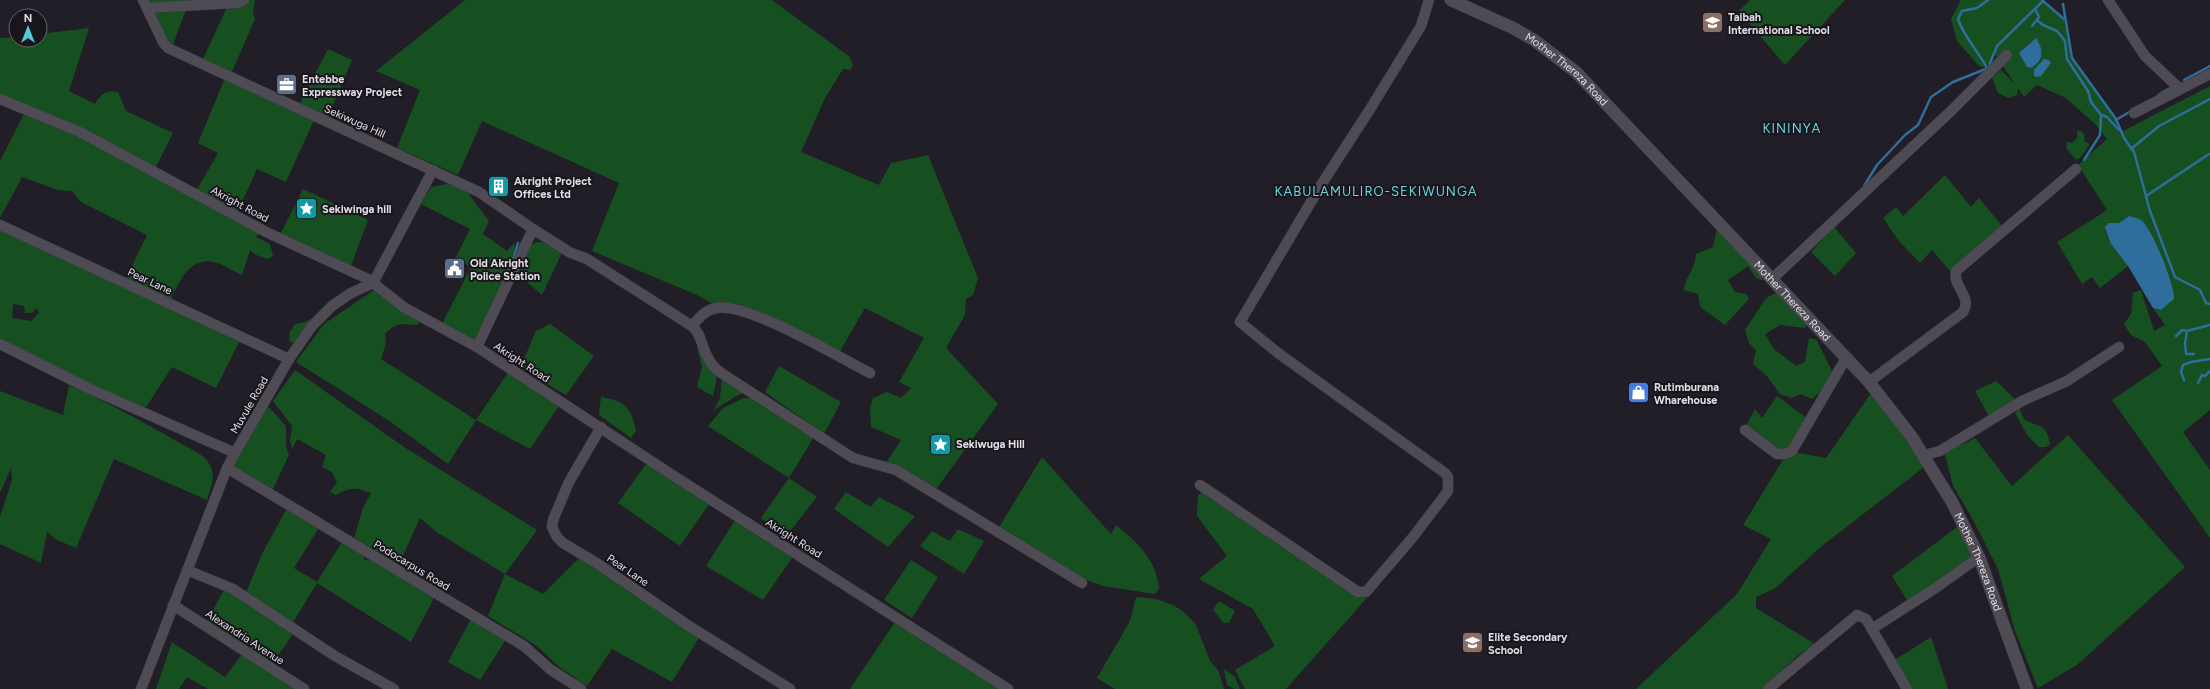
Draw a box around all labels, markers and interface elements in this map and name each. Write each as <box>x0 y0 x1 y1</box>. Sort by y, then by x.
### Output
north arrow <box>8 8 48 48</box>
school or university icon: Taibah International School <box>1699 10 1725 36</box>
place label: Taibah International School <box>1728 11 1830 37</box>
text: N <box>24 12 32 25</box>
street label: Mother Thereza Road <box>1523 30 1610 109</box>
office icon: Entebbe Expressway Project <box>274 72 300 98</box>
place label: Entebbe Expressway Project <box>302 73 403 99</box>
street label: Sekiwuga Hill <box>322 102 388 141</box>
district label: KININYA <box>1763 121 1821 136</box>
building icon: Akright Project Offices Ltd <box>485 174 511 200</box>
place label: Akright Project Offices Ltd <box>514 175 592 201</box>
street label: Akright Road <box>209 184 271 225</box>
district label: KABULAMULIRO-SEKIWUNGA <box>1274 184 1478 199</box>
place icon: Sekiwinga hill <box>294 196 320 222</box>
place label: Sekiwinga hill <box>322 203 392 216</box>
public building icon: Old Akright Police Station <box>442 256 468 282</box>
place label: Old Akright Police Station <box>470 257 540 283</box>
street label: Mother Thereza Road <box>1751 258 1833 344</box>
street label: Pear Lane <box>125 265 174 297</box>
street label: Akright Road <box>491 340 552 385</box>
street label: Muvule Road <box>228 374 271 436</box>
shop icon: Rutimburana Wharehouse <box>1626 380 1652 406</box>
place label: Rutimburana Wharehouse <box>1654 381 1719 407</box>
place icon: Sekiwuga Hill <box>928 431 954 457</box>
place label: Sekiwuga Hill <box>956 438 1025 451</box>
street label: Mother Thereza Road <box>1951 511 2004 613</box>
street label: Akright Road <box>763 516 824 561</box>
street label: Podocarpus Road <box>371 538 452 593</box>
street label: Pear Lane <box>604 552 651 589</box>
street label: Alexandria Avenue <box>203 607 286 668</box>
school or university icon: Elite Secondary School <box>1460 630 1486 656</box>
place label: Elite Secondary School <box>1488 631 1568 657</box>

